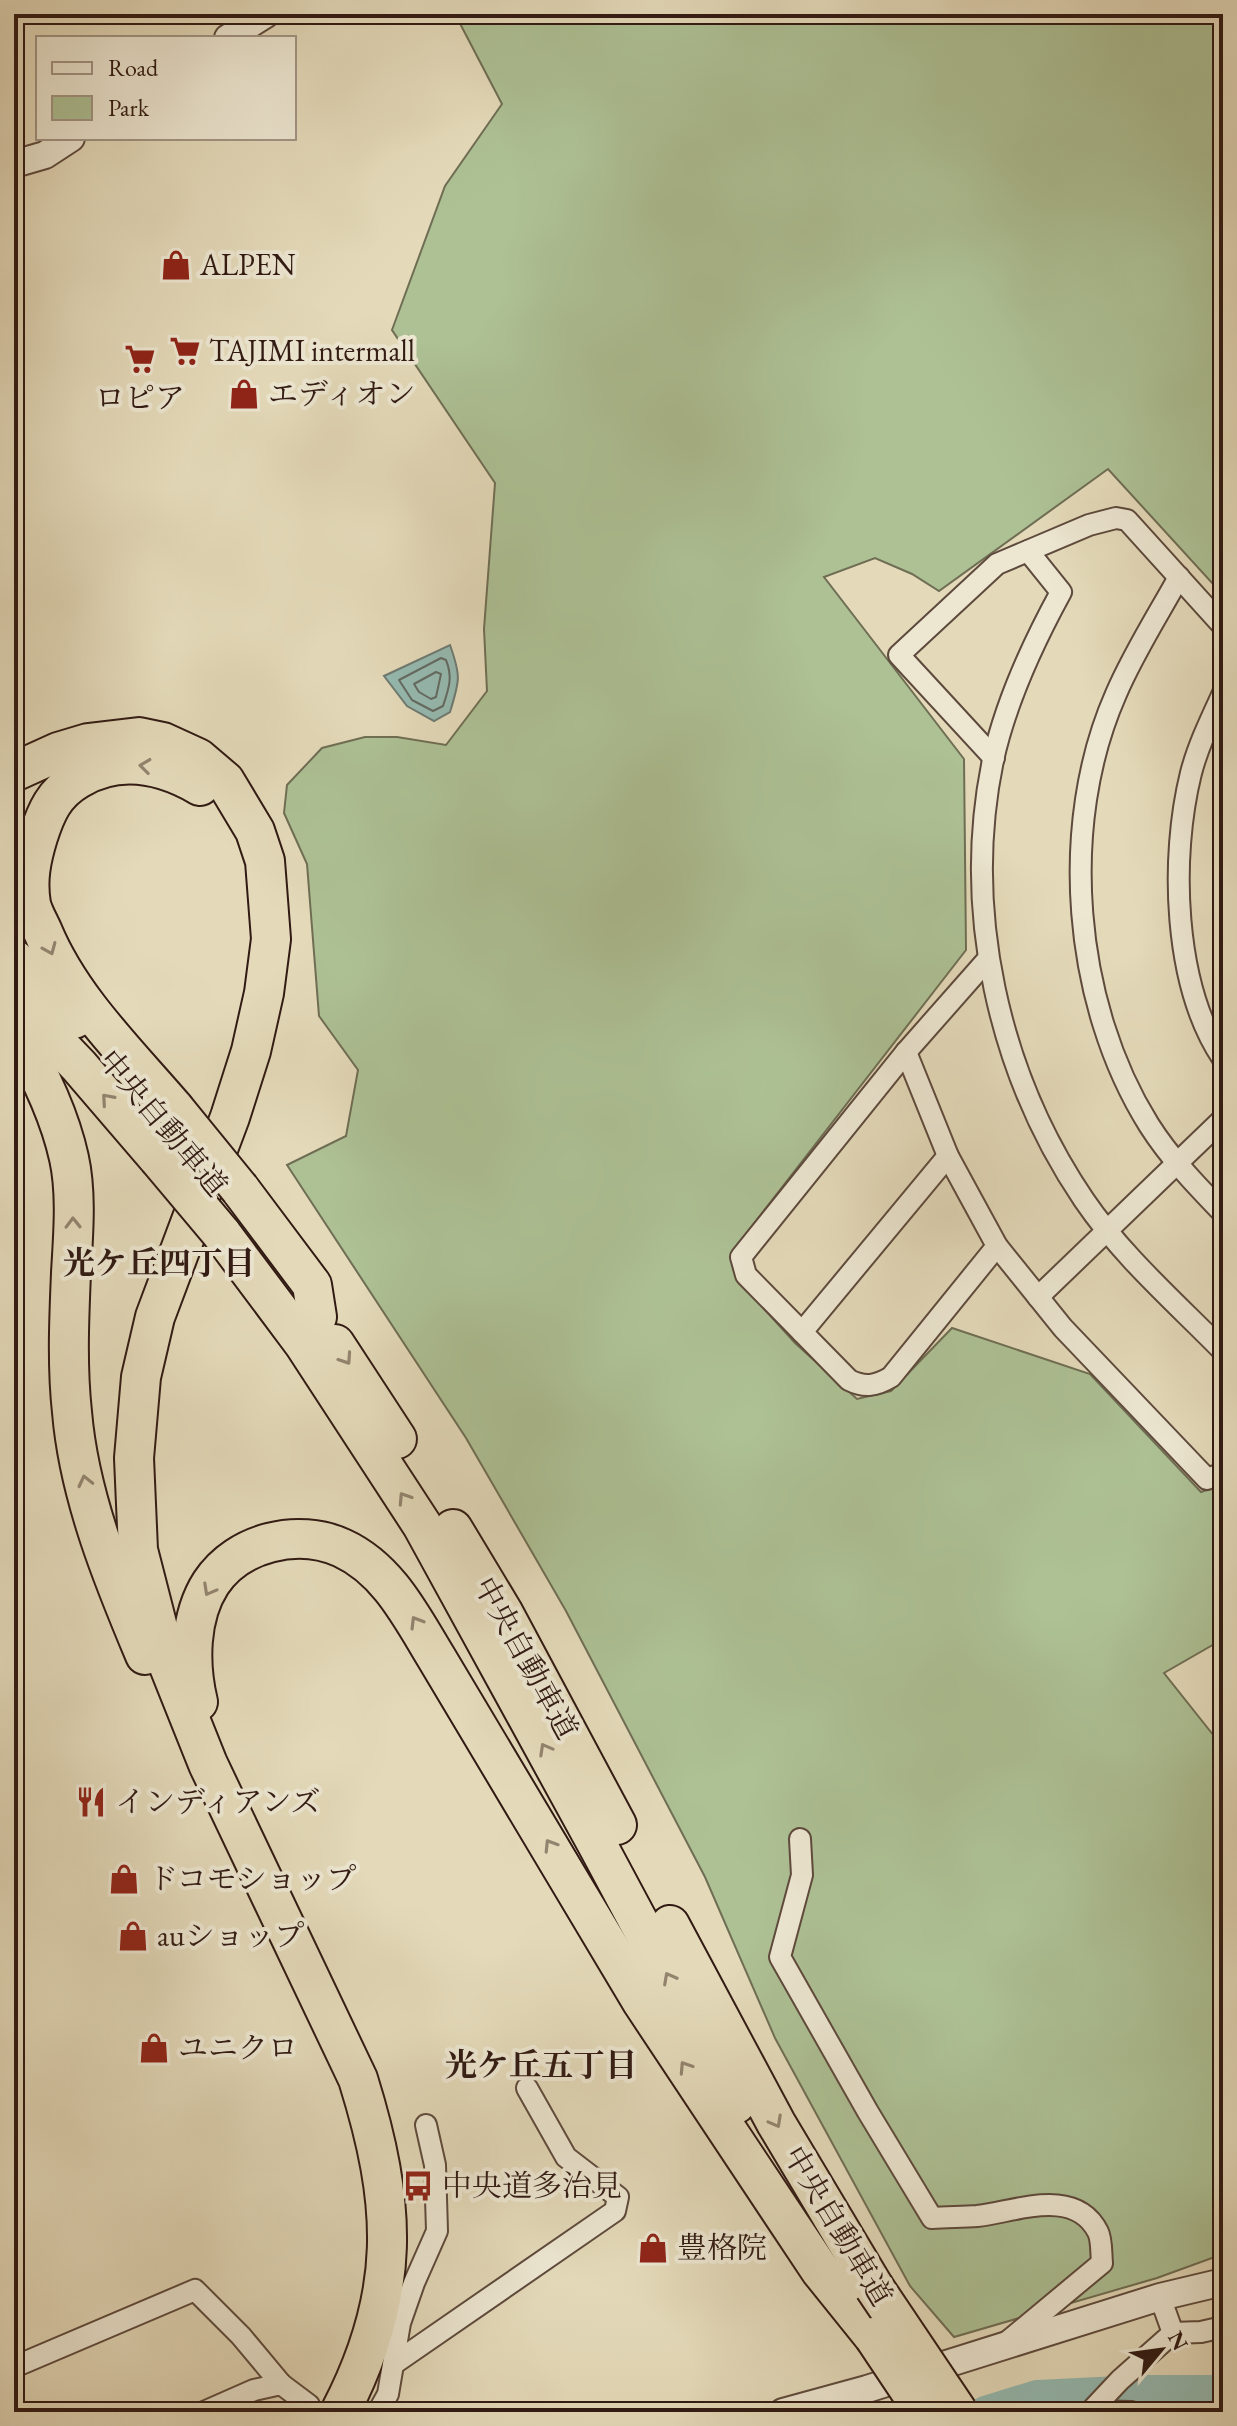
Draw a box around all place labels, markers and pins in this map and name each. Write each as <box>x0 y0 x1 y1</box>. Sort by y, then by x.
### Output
place label: ALPEN <box>199 245 296 284</box>
shop icon: ALPEN <box>159 248 193 282</box>
place label: TAJIMI intermall <box>209 331 415 370</box>
supermarket icon: TAJIMI intermall <box>168 334 202 368</box>
supermarket icon: ロピア <box>123 342 157 376</box>
place label: エディオン <box>268 374 416 413</box>
shop icon: エディオン <box>227 377 261 411</box>
place label: ロピア <box>95 378 185 417</box>
place label: インディアンズ <box>115 1782 321 1821</box>
restaurant icon: インディアンズ <box>74 1785 108 1819</box>
place label: ドコモショップ <box>148 1859 356 1898</box>
shop icon: ドコモショップ <box>107 1862 141 1896</box>
place label: auショップ <box>157 1916 304 1955</box>
shop icon: auショップ <box>116 1919 150 1953</box>
place label: ユニクロ <box>178 2028 298 2067</box>
shop icon: ユニクロ <box>137 2031 171 2065</box>
place label: 中央道多治見 <box>442 2166 622 2205</box>
bus stop icon: 中央道多治見 <box>401 2169 435 2203</box>
place label: 豊格院 <box>677 2228 767 2267</box>
shop icon: 豊格院 <box>636 2231 670 2265</box>

